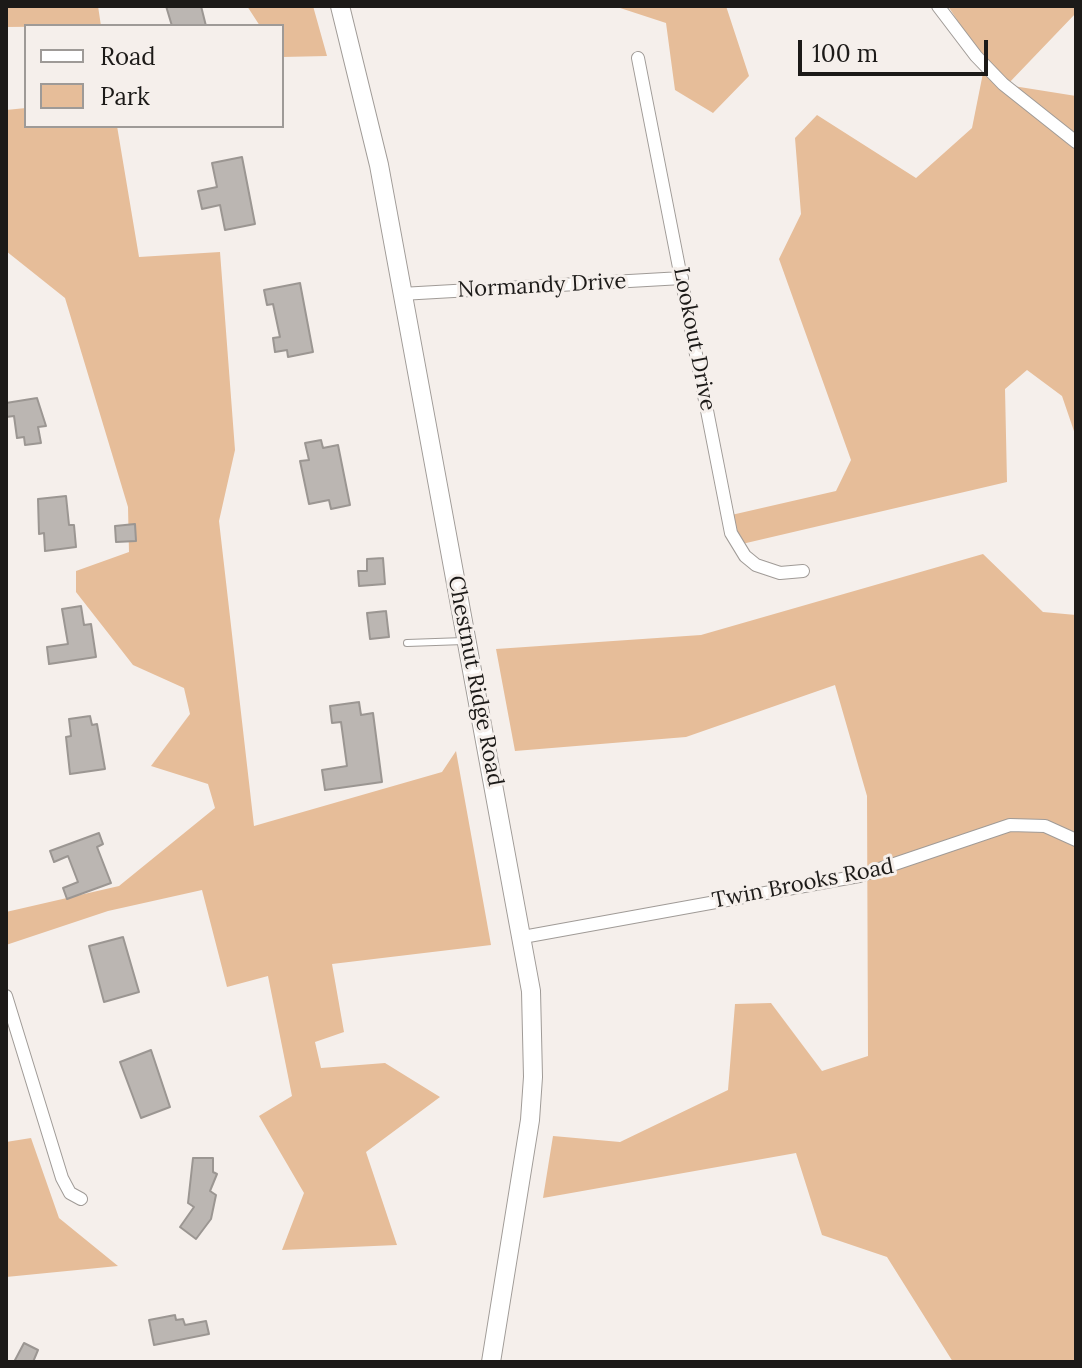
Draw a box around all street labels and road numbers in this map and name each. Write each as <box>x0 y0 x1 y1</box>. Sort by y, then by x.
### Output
street label: Lookout Drive <box>667 265 721 413</box>
street label: Normandy Drive <box>457 268 627 304</box>
street label: Chestnut Ridge Road <box>442 573 508 789</box>
street label: Twin Brooks Road <box>710 853 896 915</box>

